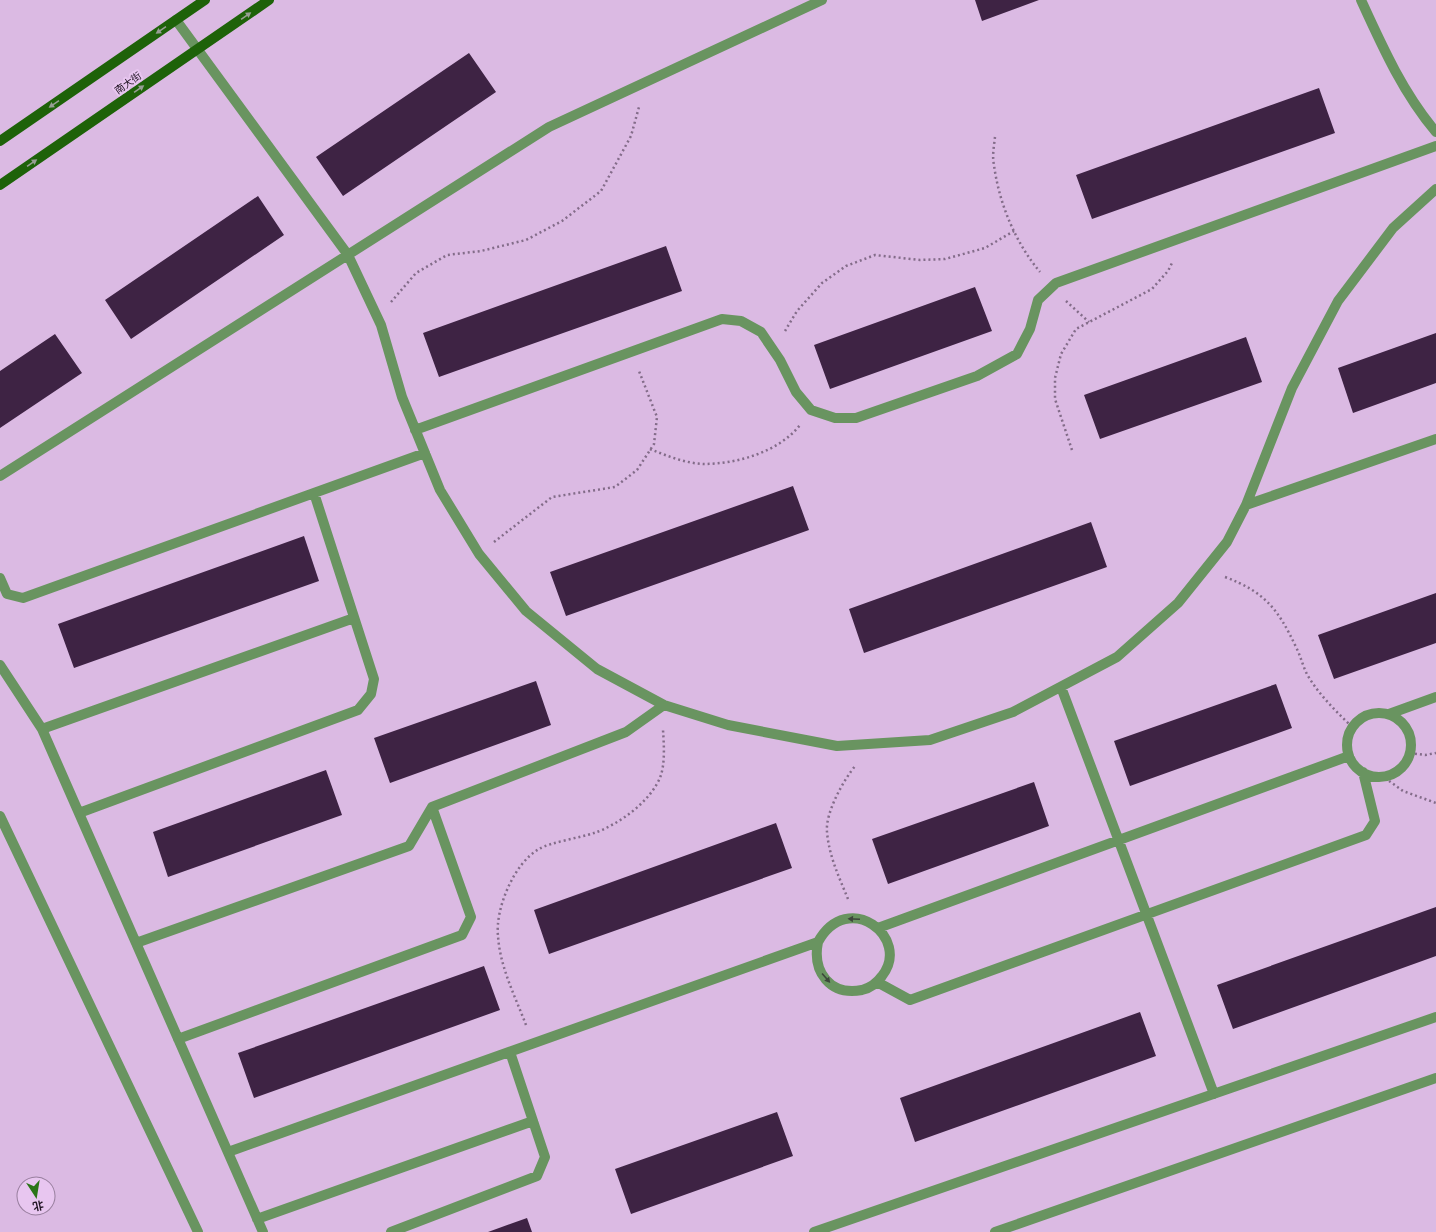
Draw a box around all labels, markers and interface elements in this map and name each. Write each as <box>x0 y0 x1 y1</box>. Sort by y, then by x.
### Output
one-way arrow <box>241 12 252 20</box>
one-way arrow <box>156 26 166 34</box>
street label: 南大街 <box>113 70 143 96</box>
one-way arrow <box>134 85 144 93</box>
one-way arrow <box>48 100 59 108</box>
one-way arrow <box>27 159 37 167</box>
one-way arrow <box>848 916 860 923</box>
one-way arrow <box>821 973 830 984</box>
north arrow <box>16 1176 56 1216</box>
text: 北 <box>31 1198 45 1213</box>

